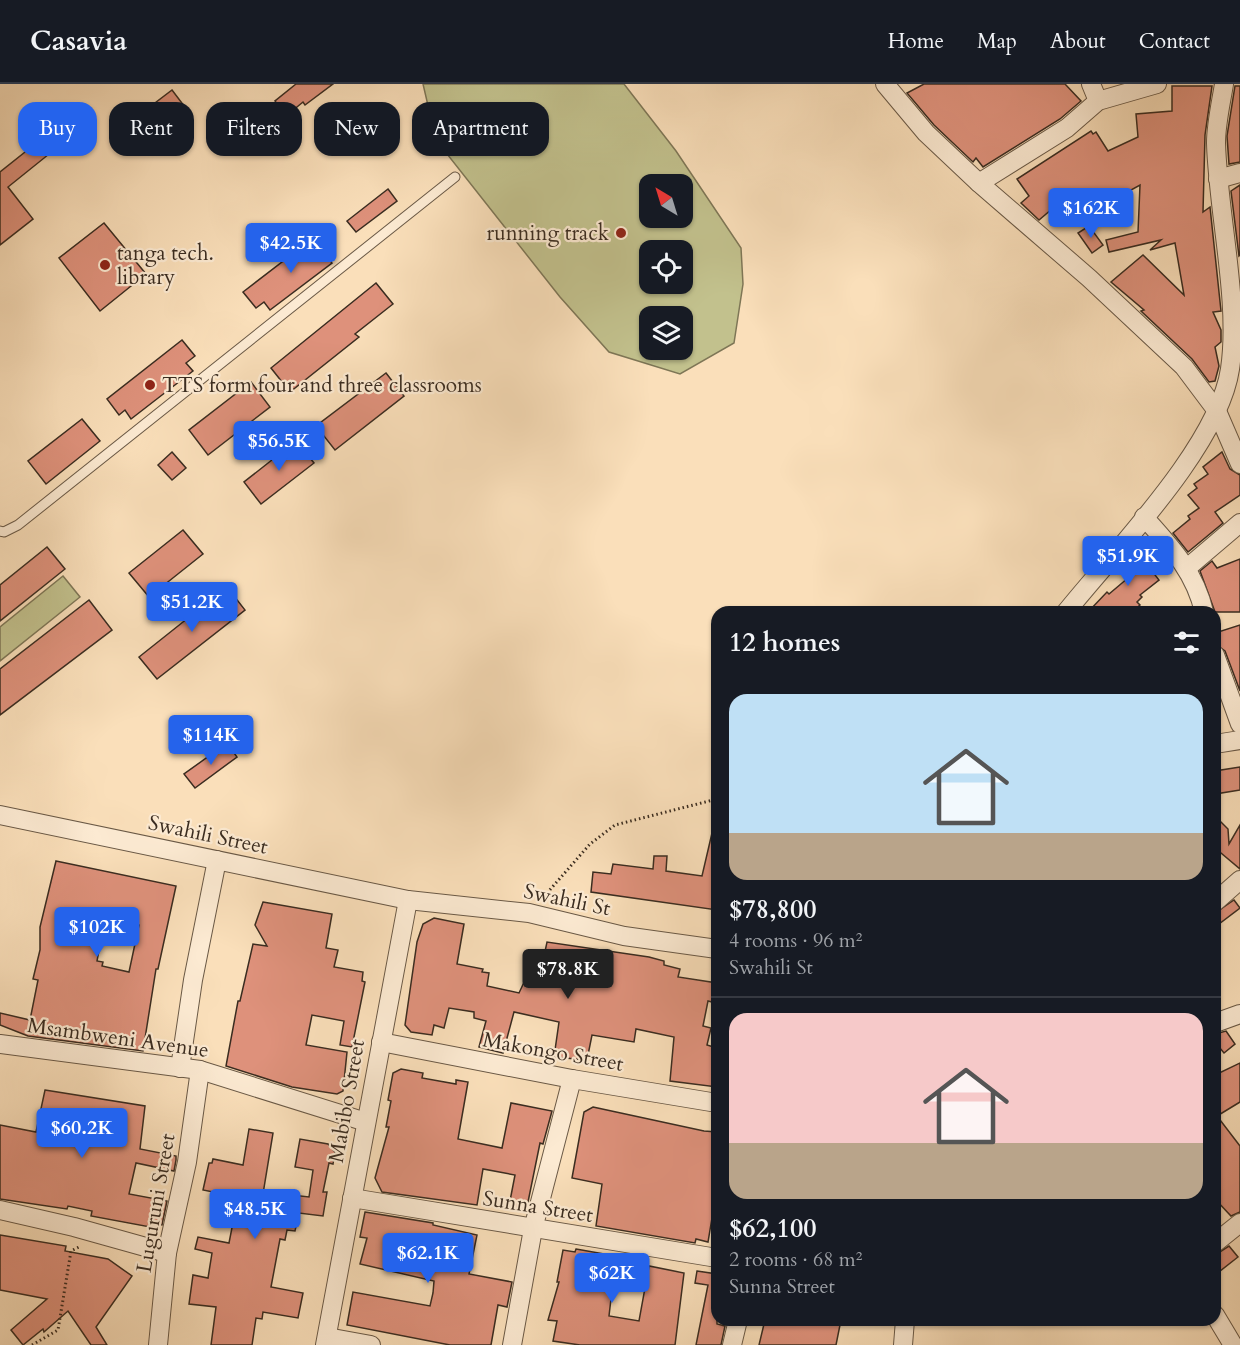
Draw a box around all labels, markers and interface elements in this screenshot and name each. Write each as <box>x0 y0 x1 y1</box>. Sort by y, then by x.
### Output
text: Casavia <box>30 22 127 60</box>
text: Home <box>888 27 944 56</box>
text: Map <box>977 27 1017 56</box>
text: About <box>1050 27 1106 56</box>
text: Contact <box>1139 27 1210 56</box>
chip: Buy <box>18 102 97 156</box>
chip: Rent <box>109 102 194 156</box>
chip: Filters <box>206 102 302 156</box>
chip: New <box>314 102 400 156</box>
chip: Apartment <box>412 102 549 156</box>
north arrow <box>639 174 693 228</box>
map controls <box>639 174 693 360</box>
pin: $162K <box>1049 188 1133 239</box>
text: $162K <box>1062 194 1120 221</box>
place label: running track <box>487 219 610 248</box>
pin: $42.5K <box>242 223 340 274</box>
marker: running track <box>614 226 628 240</box>
text: $42.5K <box>260 229 322 256</box>
place label: tanga tech. library <box>117 239 214 292</box>
button: locate <box>639 240 693 294</box>
marker: tanga tech. library <box>98 258 112 272</box>
button: layers <box>639 306 693 360</box>
place label: TTS form four and three classrooms <box>162 371 482 400</box>
marker: TTS form four and three classrooms <box>143 378 157 392</box>
pin: $56.5K <box>230 421 328 472</box>
text: $56.5K <box>248 427 310 454</box>
pin: $51.9K <box>1079 536 1177 587</box>
text: $51.9K <box>1097 542 1159 569</box>
pin: $51.2K <box>143 582 241 633</box>
text: $51.2K <box>161 588 223 615</box>
text: 12 homes <box>729 625 840 660</box>
icon: filters <box>1170 626 1203 659</box>
pin: $114K <box>169 715 253 766</box>
text: $114K <box>182 721 240 748</box>
icon: home <box>912 733 1020 841</box>
street label: Swahili Street <box>146 808 271 862</box>
street label: Swahili St <box>521 877 613 923</box>
text: $78,800 <box>729 892 817 927</box>
pin: $102K <box>55 907 139 958</box>
text: $102K <box>68 913 126 940</box>
text: 4 rooms · 96 m² <box>729 927 862 954</box>
pin: $78.8K <box>519 949 617 1000</box>
text: Swahili St <box>729 954 813 981</box>
text: $78.8K <box>537 955 599 982</box>
street label: Msambweni Avenue <box>25 1011 211 1065</box>
street label: Makongo Street <box>480 1025 626 1079</box>
street label: Mabibo Street <box>322 1037 372 1165</box>
icon: home <box>912 1052 1020 1160</box>
pin: $60.2K <box>33 1108 131 1159</box>
text: $60.2K <box>51 1114 113 1141</box>
street label: Luguruni Street <box>130 1131 183 1275</box>
street label: Sunna Street <box>481 1184 596 1230</box>
pin: $48.5K <box>206 1189 304 1240</box>
text: $48.5K <box>224 1195 286 1222</box>
text: $62,100 <box>729 1211 817 1246</box>
pin: $62.1K <box>379 1233 477 1284</box>
text: $62.1K <box>397 1239 459 1266</box>
text: 2 rooms · 68 m² <box>729 1246 862 1273</box>
pin: $62K <box>576 1253 648 1304</box>
text: $62K <box>589 1259 635 1286</box>
text: Sunna Street <box>729 1273 835 1300</box>

